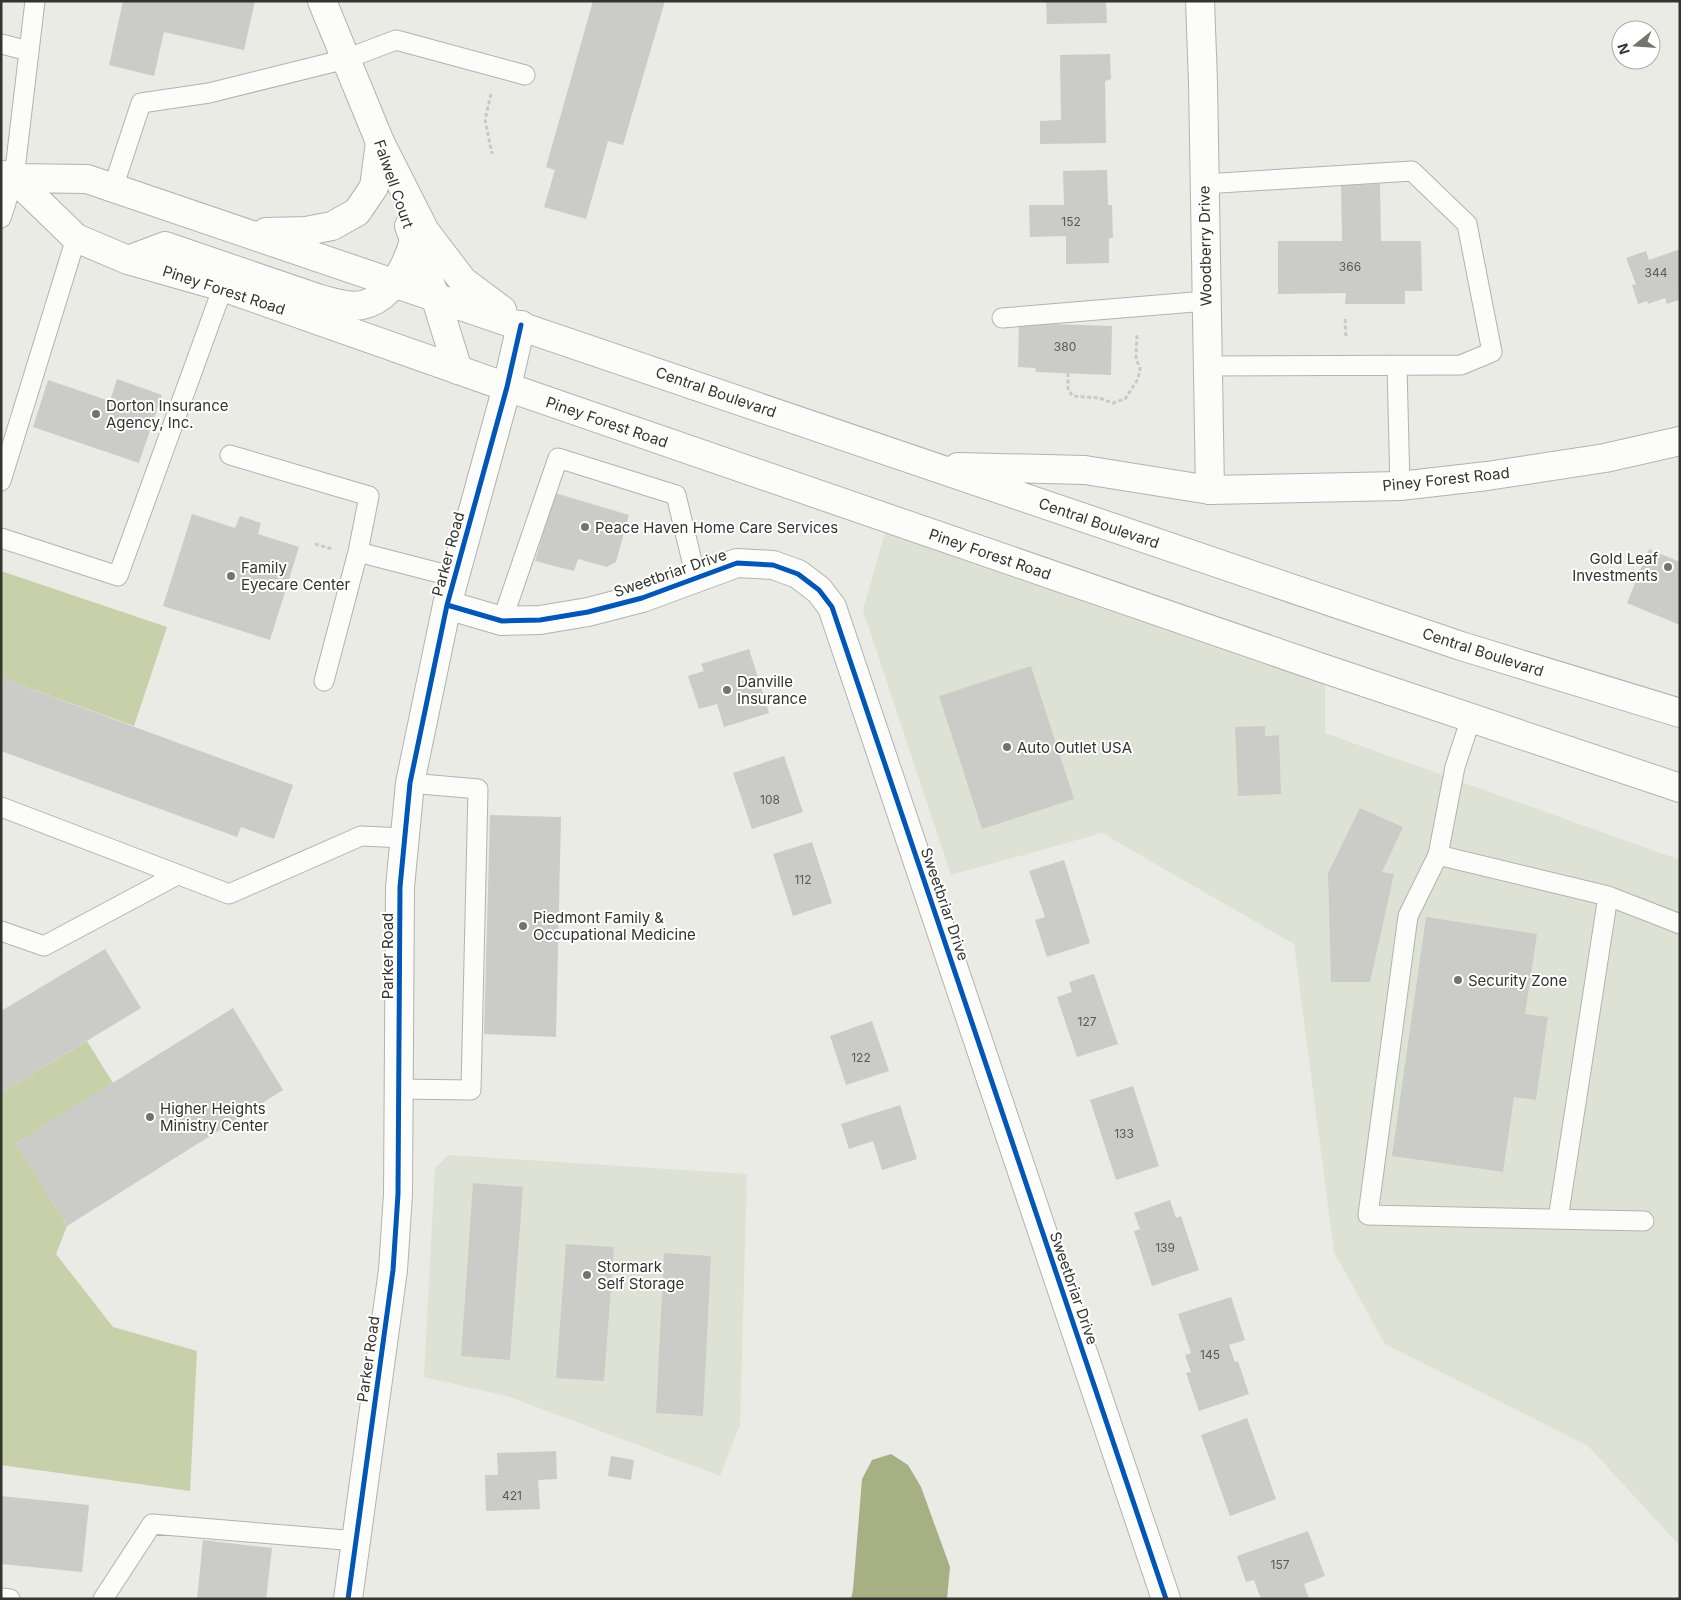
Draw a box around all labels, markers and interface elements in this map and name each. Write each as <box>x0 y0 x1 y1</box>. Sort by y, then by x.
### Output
north arrow <box>1611 20 1661 70</box>
text: N <box>1613 41 1633 57</box>
street label: Falwell Court <box>370 137 418 231</box>
street label: Woodberry Drive <box>1194 185 1216 307</box>
house number: 152 <box>1061 214 1081 229</box>
house number: 366 <box>1339 259 1361 274</box>
street label: Piney Forest Road <box>160 261 288 319</box>
house number: 344 <box>1645 265 1668 280</box>
house number: 380 <box>1054 339 1076 354</box>
street label: Central Boulevard <box>653 362 779 422</box>
street label: Piney Forest Road <box>543 392 671 452</box>
place label: Dorton Insurance Agency, Inc. <box>106 396 228 432</box>
marker: Dorton Insurance Agency, Inc. <box>90 408 102 420</box>
street label: Piney Forest Road <box>1381 463 1511 495</box>
street label: Central Boulevard <box>1036 493 1162 553</box>
street label: Parker Road <box>428 510 468 598</box>
place label: Peace Haven Home Care Services <box>595 518 838 537</box>
marker: Peace Haven Home Care Services <box>579 521 591 533</box>
street label: Piney Forest Road <box>926 524 1054 584</box>
street label: Sweetbriar Drive <box>611 545 729 601</box>
place label: Gold Leaf Investments <box>1572 549 1658 585</box>
place label: Family Eyecare Center <box>241 558 350 594</box>
marker: Gold Leaf Investments <box>1662 561 1674 573</box>
marker: Family Eyecare Center <box>225 570 237 582</box>
street label: Central Boulevard <box>1420 623 1546 681</box>
place label: Danville Insurance <box>737 672 807 708</box>
marker: Danville Insurance <box>721 684 733 696</box>
place label: Auto Outlet USA <box>1017 738 1132 757</box>
marker: Auto Outlet USA <box>1001 741 1013 753</box>
house number: 108 <box>760 792 780 807</box>
street label: Sweetbriar Drive <box>917 845 973 963</box>
house number: 112 <box>794 872 812 887</box>
place label: Piedmont Family & Occupational Medicine <box>533 908 696 944</box>
street label: Parker Road <box>378 913 397 999</box>
marker: Piedmont Family & Occupational Medicine <box>517 920 529 932</box>
place label: Security Zone <box>1468 971 1567 990</box>
marker: Security Zone <box>1452 974 1464 986</box>
house number: 127 <box>1078 1014 1097 1029</box>
house number: 122 <box>851 1050 871 1065</box>
place label: Higher Heights Ministry Center <box>160 1099 269 1135</box>
marker: Higher Heights Ministry Center <box>144 1111 156 1123</box>
house number: 133 <box>1114 1126 1134 1141</box>
street label: Sweetbriar Drive <box>1046 1229 1102 1347</box>
house number: 139 <box>1155 1240 1175 1255</box>
place label: Stormark Self Storage <box>597 1257 684 1293</box>
marker: Stormark Self Storage <box>581 1269 593 1281</box>
street label: Parker Road <box>353 1315 383 1403</box>
house number: 145 <box>1200 1347 1220 1362</box>
house number: 421 <box>502 1488 522 1503</box>
house number: 157 <box>1271 1557 1290 1572</box>

